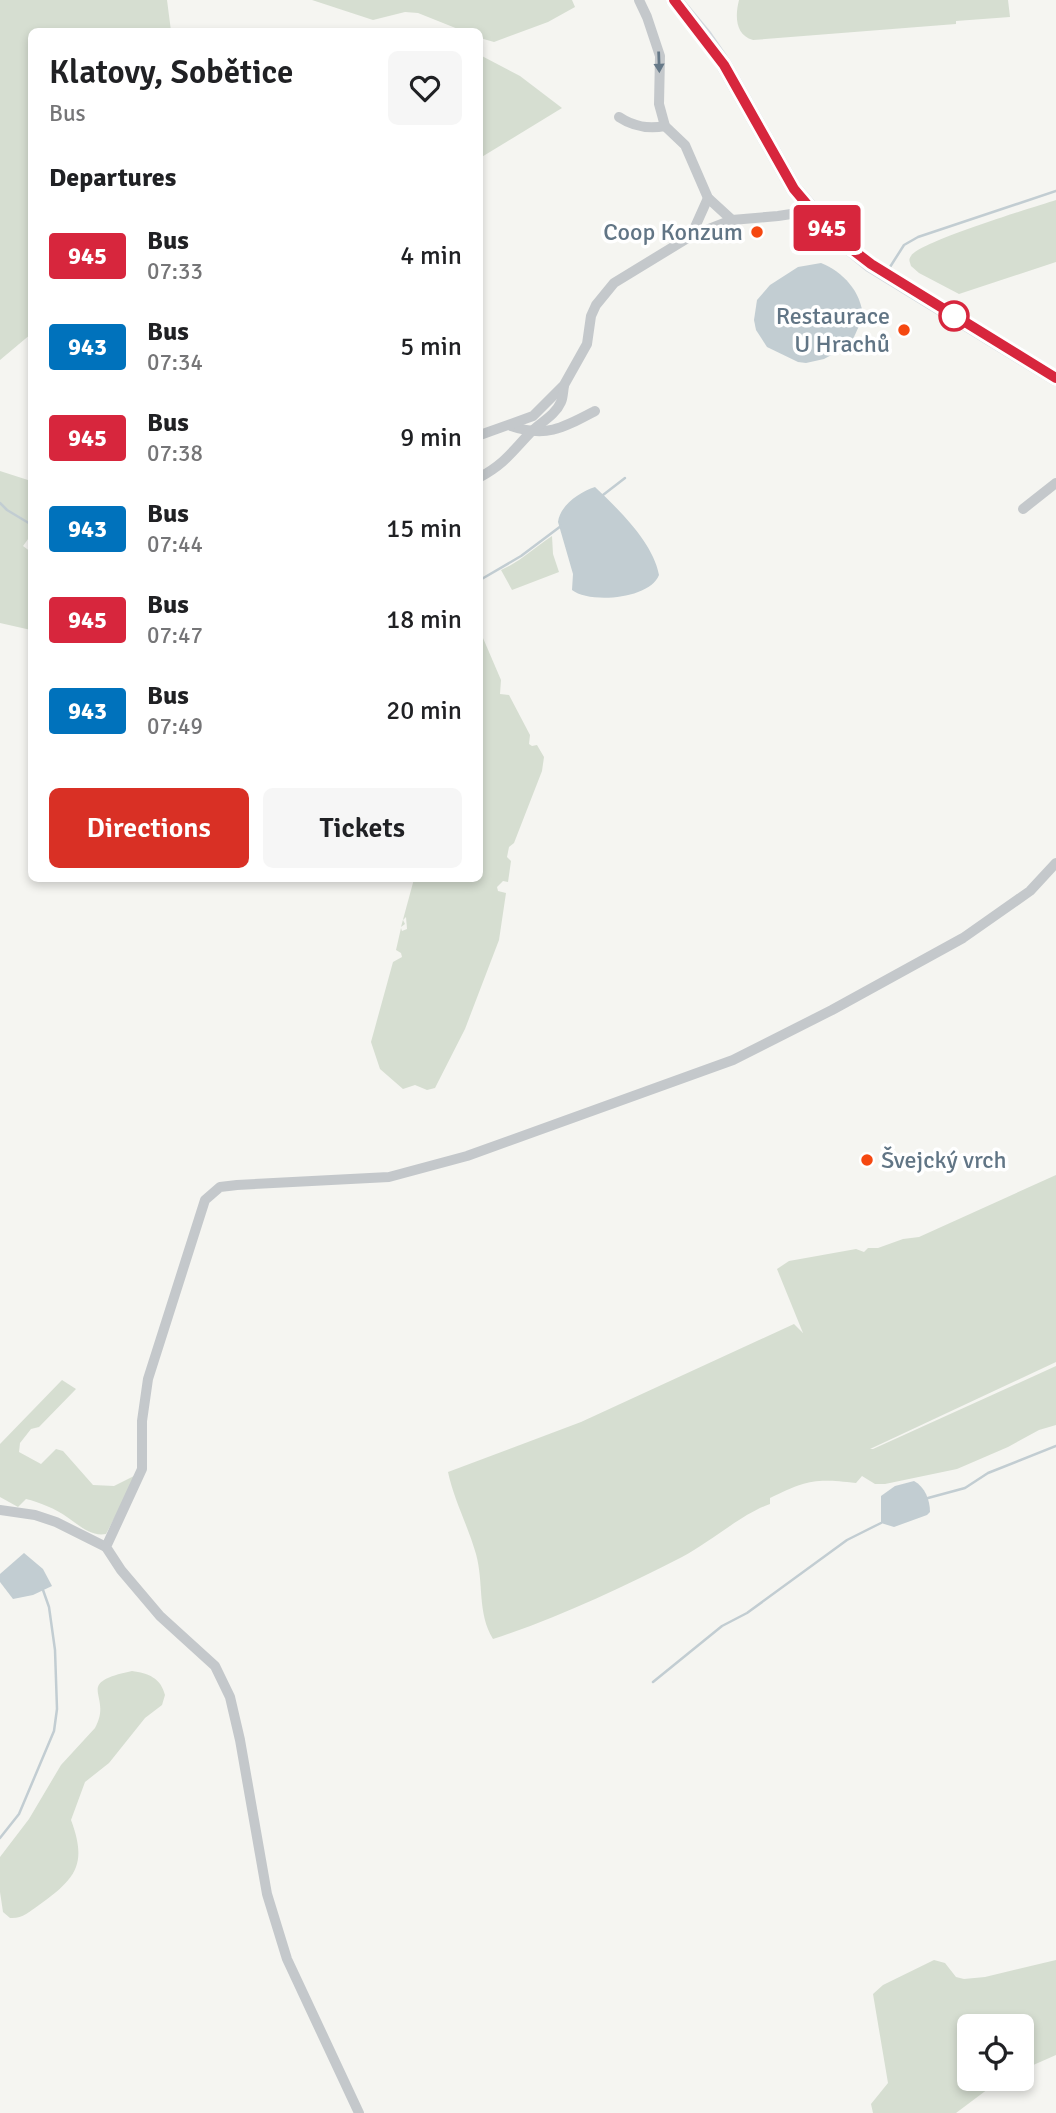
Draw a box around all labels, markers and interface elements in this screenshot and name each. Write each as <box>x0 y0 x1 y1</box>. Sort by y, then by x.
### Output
button: heart <box>388 51 462 125</box>
one-way arrow <box>653 51 664 73</box>
text: Klatovy, Sobětice <box>49 52 293 93</box>
text: Bus <box>49 99 86 128</box>
text: Departures <box>49 162 176 194</box>
line badge: 945 <box>787 205 867 251</box>
text: 945 <box>808 213 846 243</box>
place label: Coop Konzum <box>603 217 743 247</box>
marker: Coop Konzum <box>749 224 765 240</box>
text: Bus <box>147 225 189 257</box>
text: 4 min <box>400 240 462 272</box>
text: 945 <box>68 241 107 271</box>
text: 07:33 <box>147 257 203 286</box>
place label: Restaurace U Hrachů <box>776 301 890 359</box>
unlabelled marker <box>939 301 969 331</box>
text: Bus <box>147 316 189 348</box>
marker: Restaurace U Hrachů <box>896 322 912 338</box>
text: 5 min <box>400 331 462 363</box>
text: 943 <box>68 332 107 362</box>
text: 07:34 <box>147 348 203 377</box>
text: Bus <box>147 407 189 439</box>
text: 9 min <box>400 422 462 454</box>
text: 945 <box>68 423 107 453</box>
text: 07:38 <box>147 439 203 468</box>
text: Bus <box>147 498 189 530</box>
text: 15 min <box>386 513 462 545</box>
text: 943 <box>68 514 107 544</box>
text: 07:44 <box>147 530 203 559</box>
text: Bus <box>147 589 189 621</box>
text: 18 min <box>386 604 462 636</box>
text: 945 <box>68 605 107 635</box>
text: 07:47 <box>147 621 203 650</box>
text: Bus <box>147 680 189 712</box>
text: 20 min <box>386 695 462 727</box>
text: 943 <box>68 696 107 726</box>
text: 07:49 <box>147 712 203 741</box>
button: Directions <box>49 788 249 868</box>
button: Tickets <box>263 788 462 868</box>
place label: Švejcký vrch <box>881 1145 1007 1175</box>
marker: Švejcký vrch <box>859 1152 875 1168</box>
map controls <box>957 2014 1034 2091</box>
button: locate <box>957 2014 1034 2091</box>

